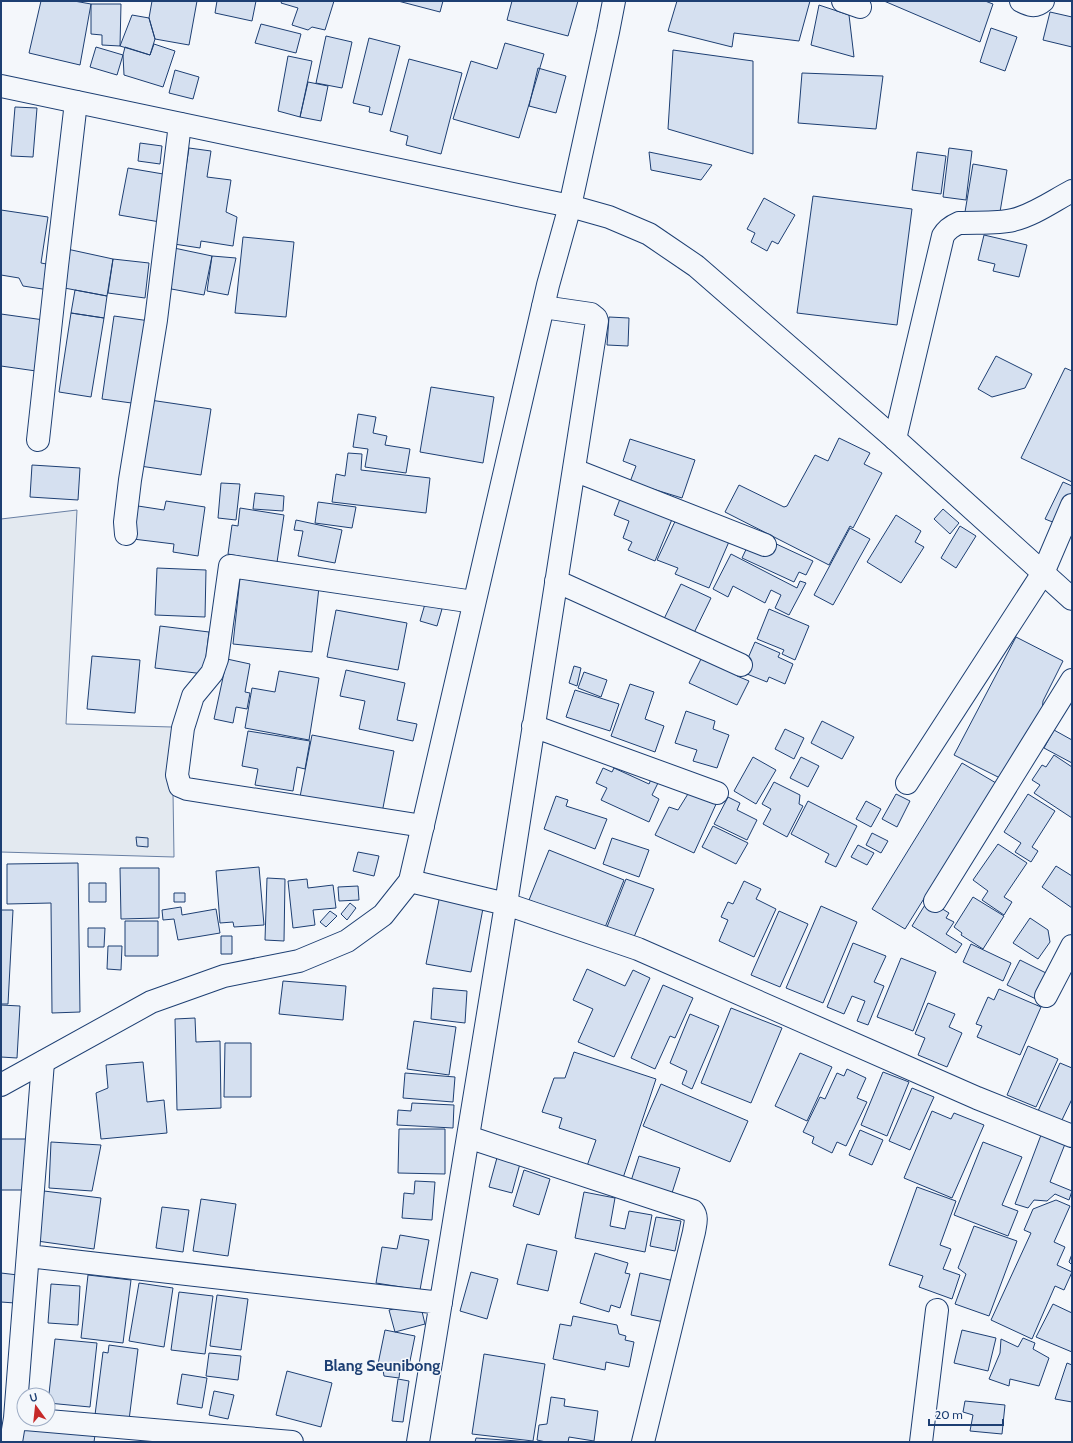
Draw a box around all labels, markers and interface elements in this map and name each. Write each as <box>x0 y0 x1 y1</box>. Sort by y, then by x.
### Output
district label: Blang Seunibong <box>324 1356 440 1375</box>
north arrow <box>16 1387 56 1427</box>
text: U <box>28 1390 39 1405</box>
scale bar <box>929 1401 1003 1427</box>
text: 20 m <box>935 1407 963 1422</box>

